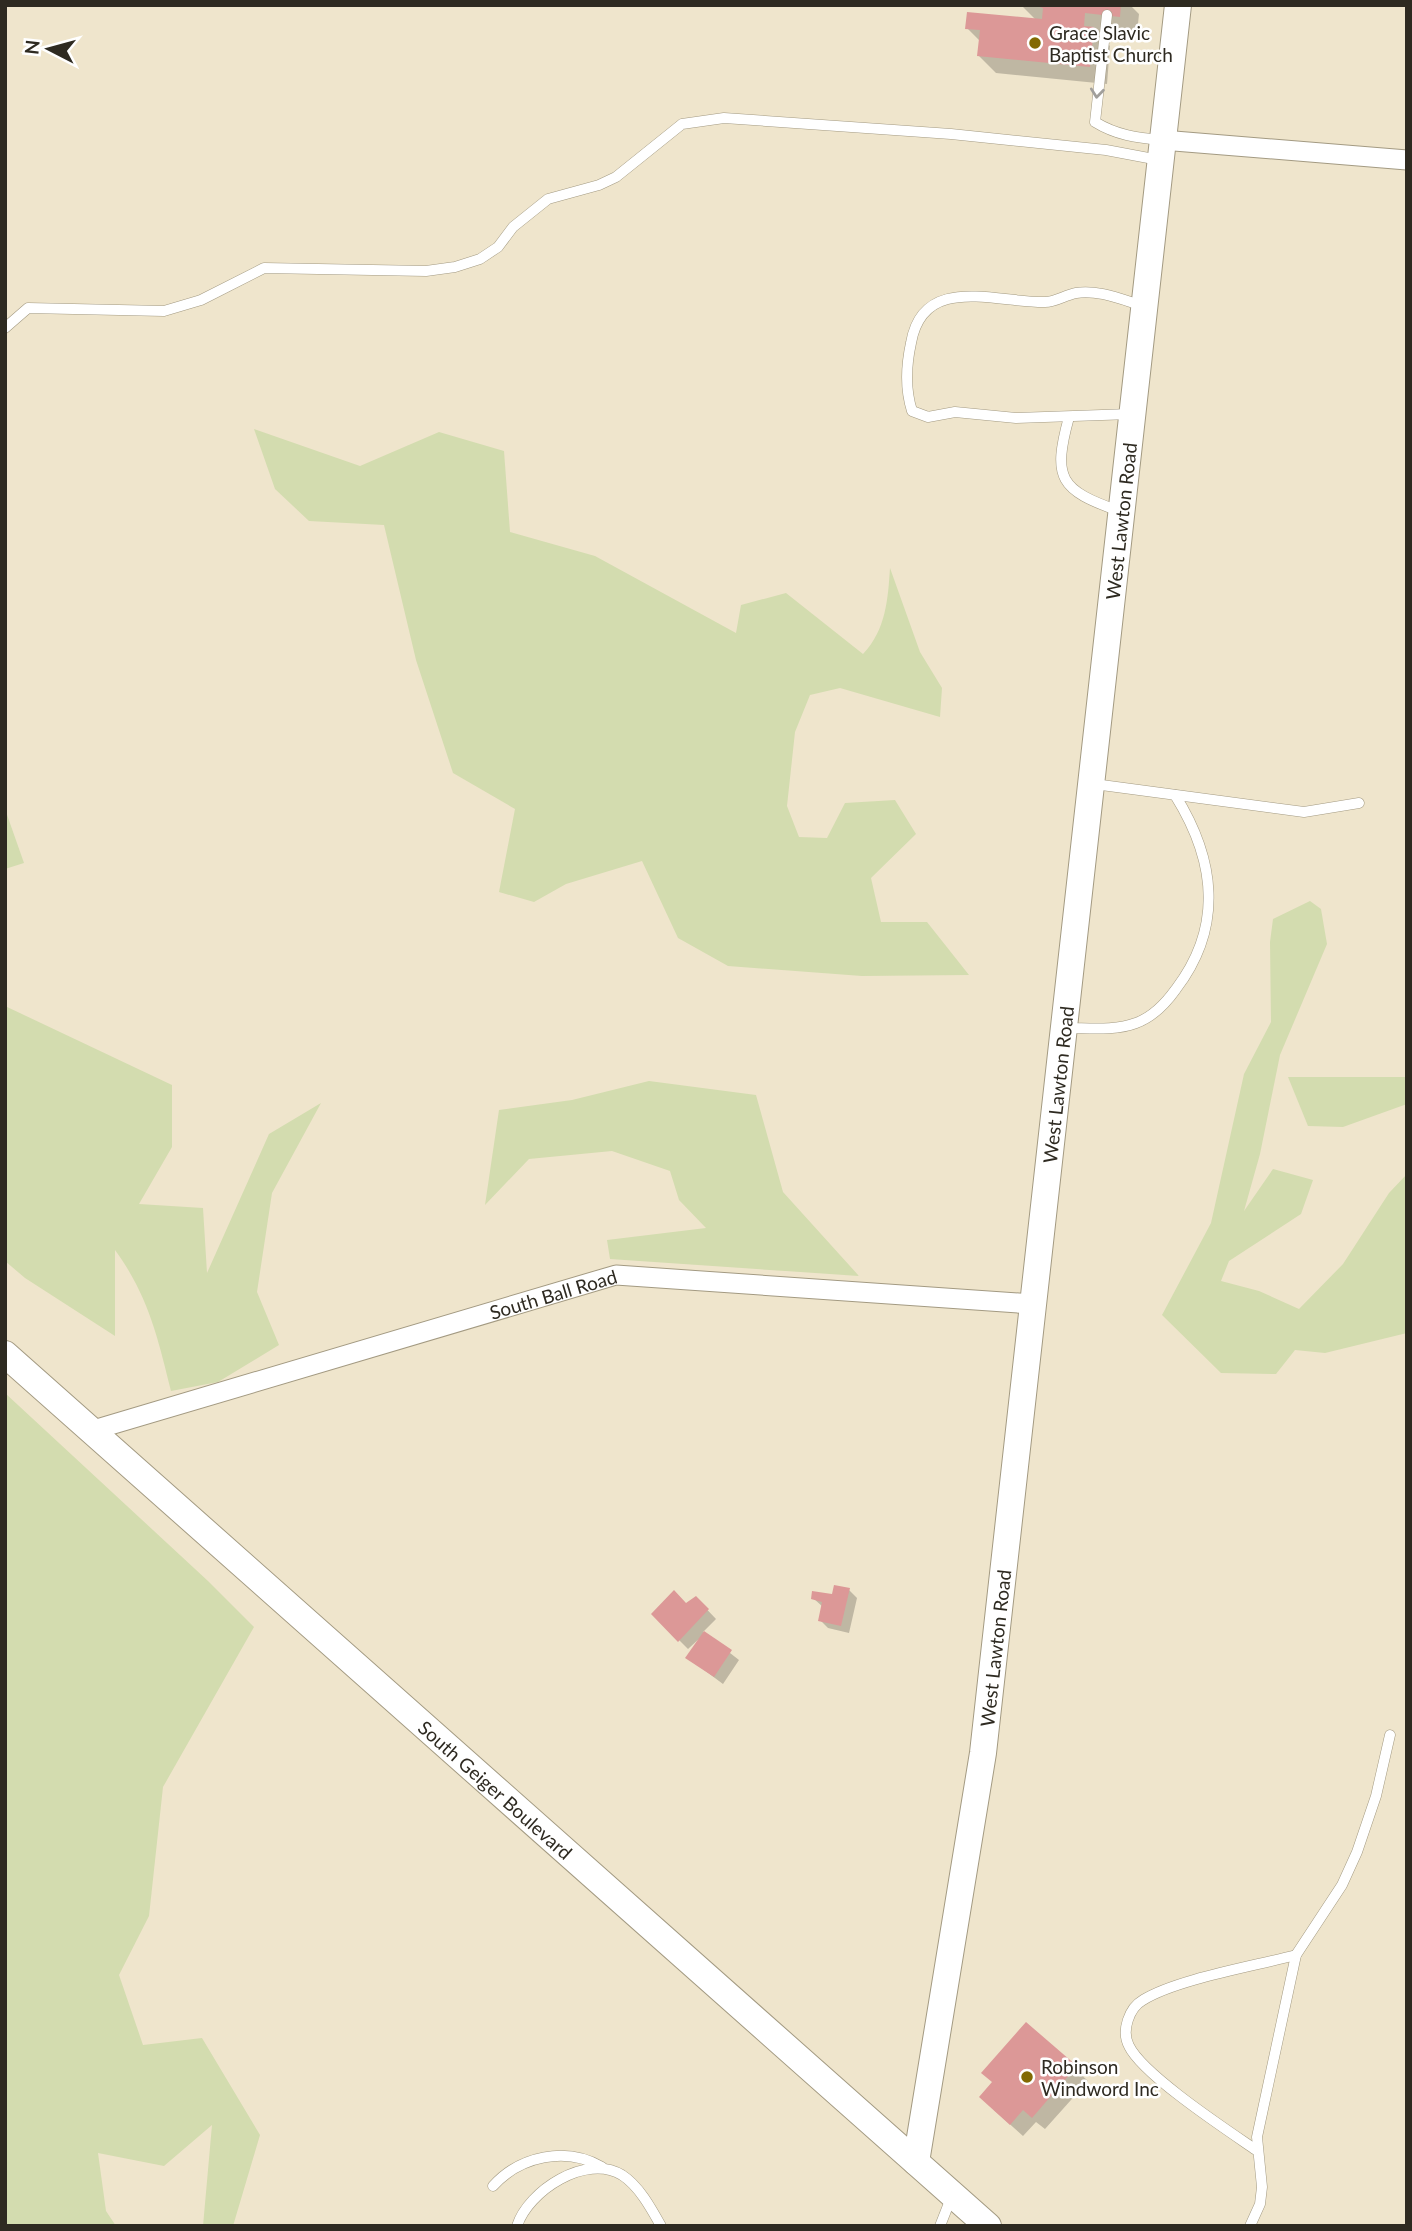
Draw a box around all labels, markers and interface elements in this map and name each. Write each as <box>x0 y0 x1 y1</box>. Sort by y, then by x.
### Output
north arrow <box>14 14 84 84</box>
place label: Grace Slavic Baptist Church <box>1049 21 1173 66</box>
marker: Grace Slavic Baptist Church <box>1027 35 1043 51</box>
text: N <box>19 39 44 56</box>
one-way arrow <box>1090 87 1105 99</box>
street label: West Lawton Road <box>1100 441 1141 601</box>
street label: West Lawton Road <box>1037 1005 1078 1164</box>
street label: South Ball Road <box>487 1264 619 1323</box>
street label: West Lawton Road <box>975 1568 1015 1728</box>
street label: South Geiger Boulevard <box>414 1715 577 1863</box>
place label: Robinson Windword Inc <box>1041 2055 1159 2100</box>
marker: Robinson Windword Inc <box>1019 2069 1035 2085</box>

